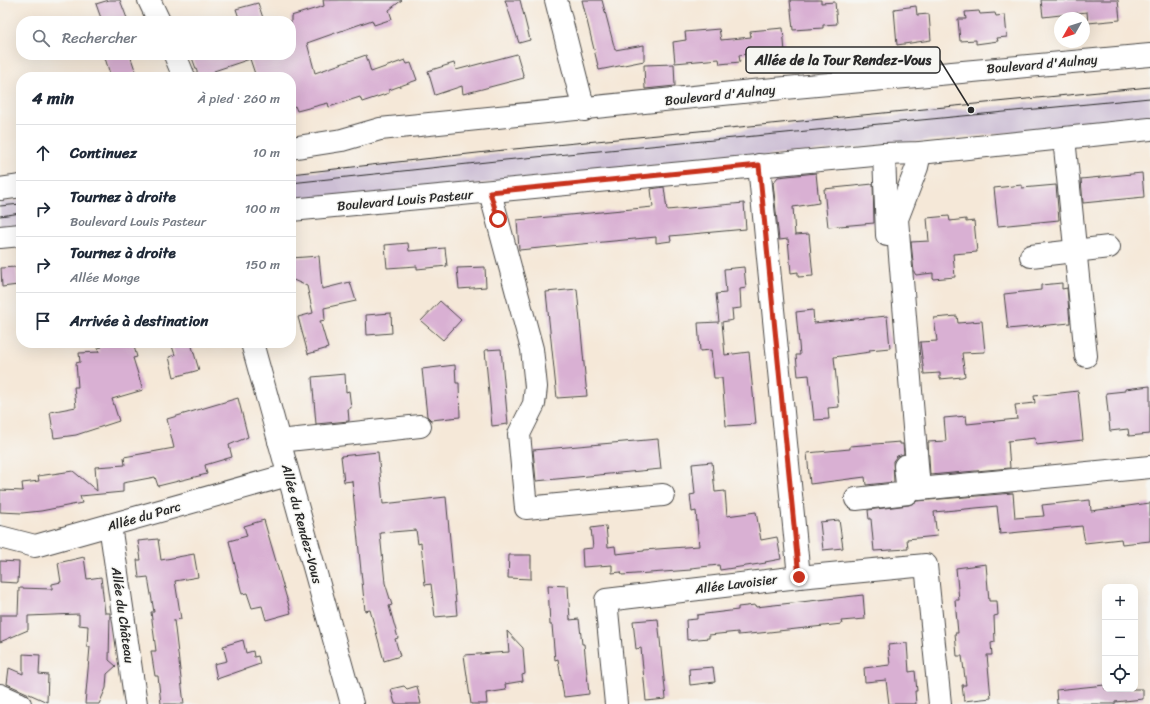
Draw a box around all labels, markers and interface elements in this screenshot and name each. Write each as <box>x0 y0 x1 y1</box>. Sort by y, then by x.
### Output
north arrow <box>1054 12 1090 48</box>
search box <box>16 16 296 60</box>
text: Rechercher <box>62 25 137 51</box>
icon: search <box>30 27 52 49</box>
callout: Allée de la Tour Rendez-Vous <box>746 47 940 73</box>
text: Allée de la Tour Rendez-Vous <box>754 48 932 73</box>
street label: Boulevard d'Aulnay <box>986 48 1099 80</box>
street label: Boulevard d'Aulnay <box>664 78 777 112</box>
text: 4 min <box>32 83 74 113</box>
text: À pied · 260 m <box>197 87 280 110</box>
text: Continuez <box>70 140 137 166</box>
text: 10 m <box>253 141 280 164</box>
icon: ahead <box>32 142 54 164</box>
street label: Boulevard Louis Pasteur <box>336 183 474 217</box>
text: Tournez à droite <box>70 184 176 210</box>
text: 100 m <box>245 197 280 220</box>
icon: right <box>32 198 54 220</box>
text: Boulevard Louis Pasteur <box>70 210 206 233</box>
route start <box>489 210 507 228</box>
text: Tournez à droite <box>70 240 176 266</box>
text: 150 m <box>245 253 280 276</box>
icon: right <box>32 254 54 276</box>
text: Allée Monge <box>70 266 140 289</box>
text: Arrivée à destination <box>70 308 208 334</box>
icon: arrive <box>32 310 54 332</box>
street label: Allée du Rendez-Vous <box>275 461 329 587</box>
street label: Allée du Parc <box>103 494 184 538</box>
street label: Allée du Château <box>105 564 141 665</box>
street label: Allée Lavoisier <box>693 567 779 601</box>
route end <box>790 568 808 586</box>
map controls <box>1102 584 1138 692</box>
button: + <box>1102 584 1138 620</box>
button: − <box>1102 620 1138 656</box>
button: locate <box>1102 656 1138 692</box>

